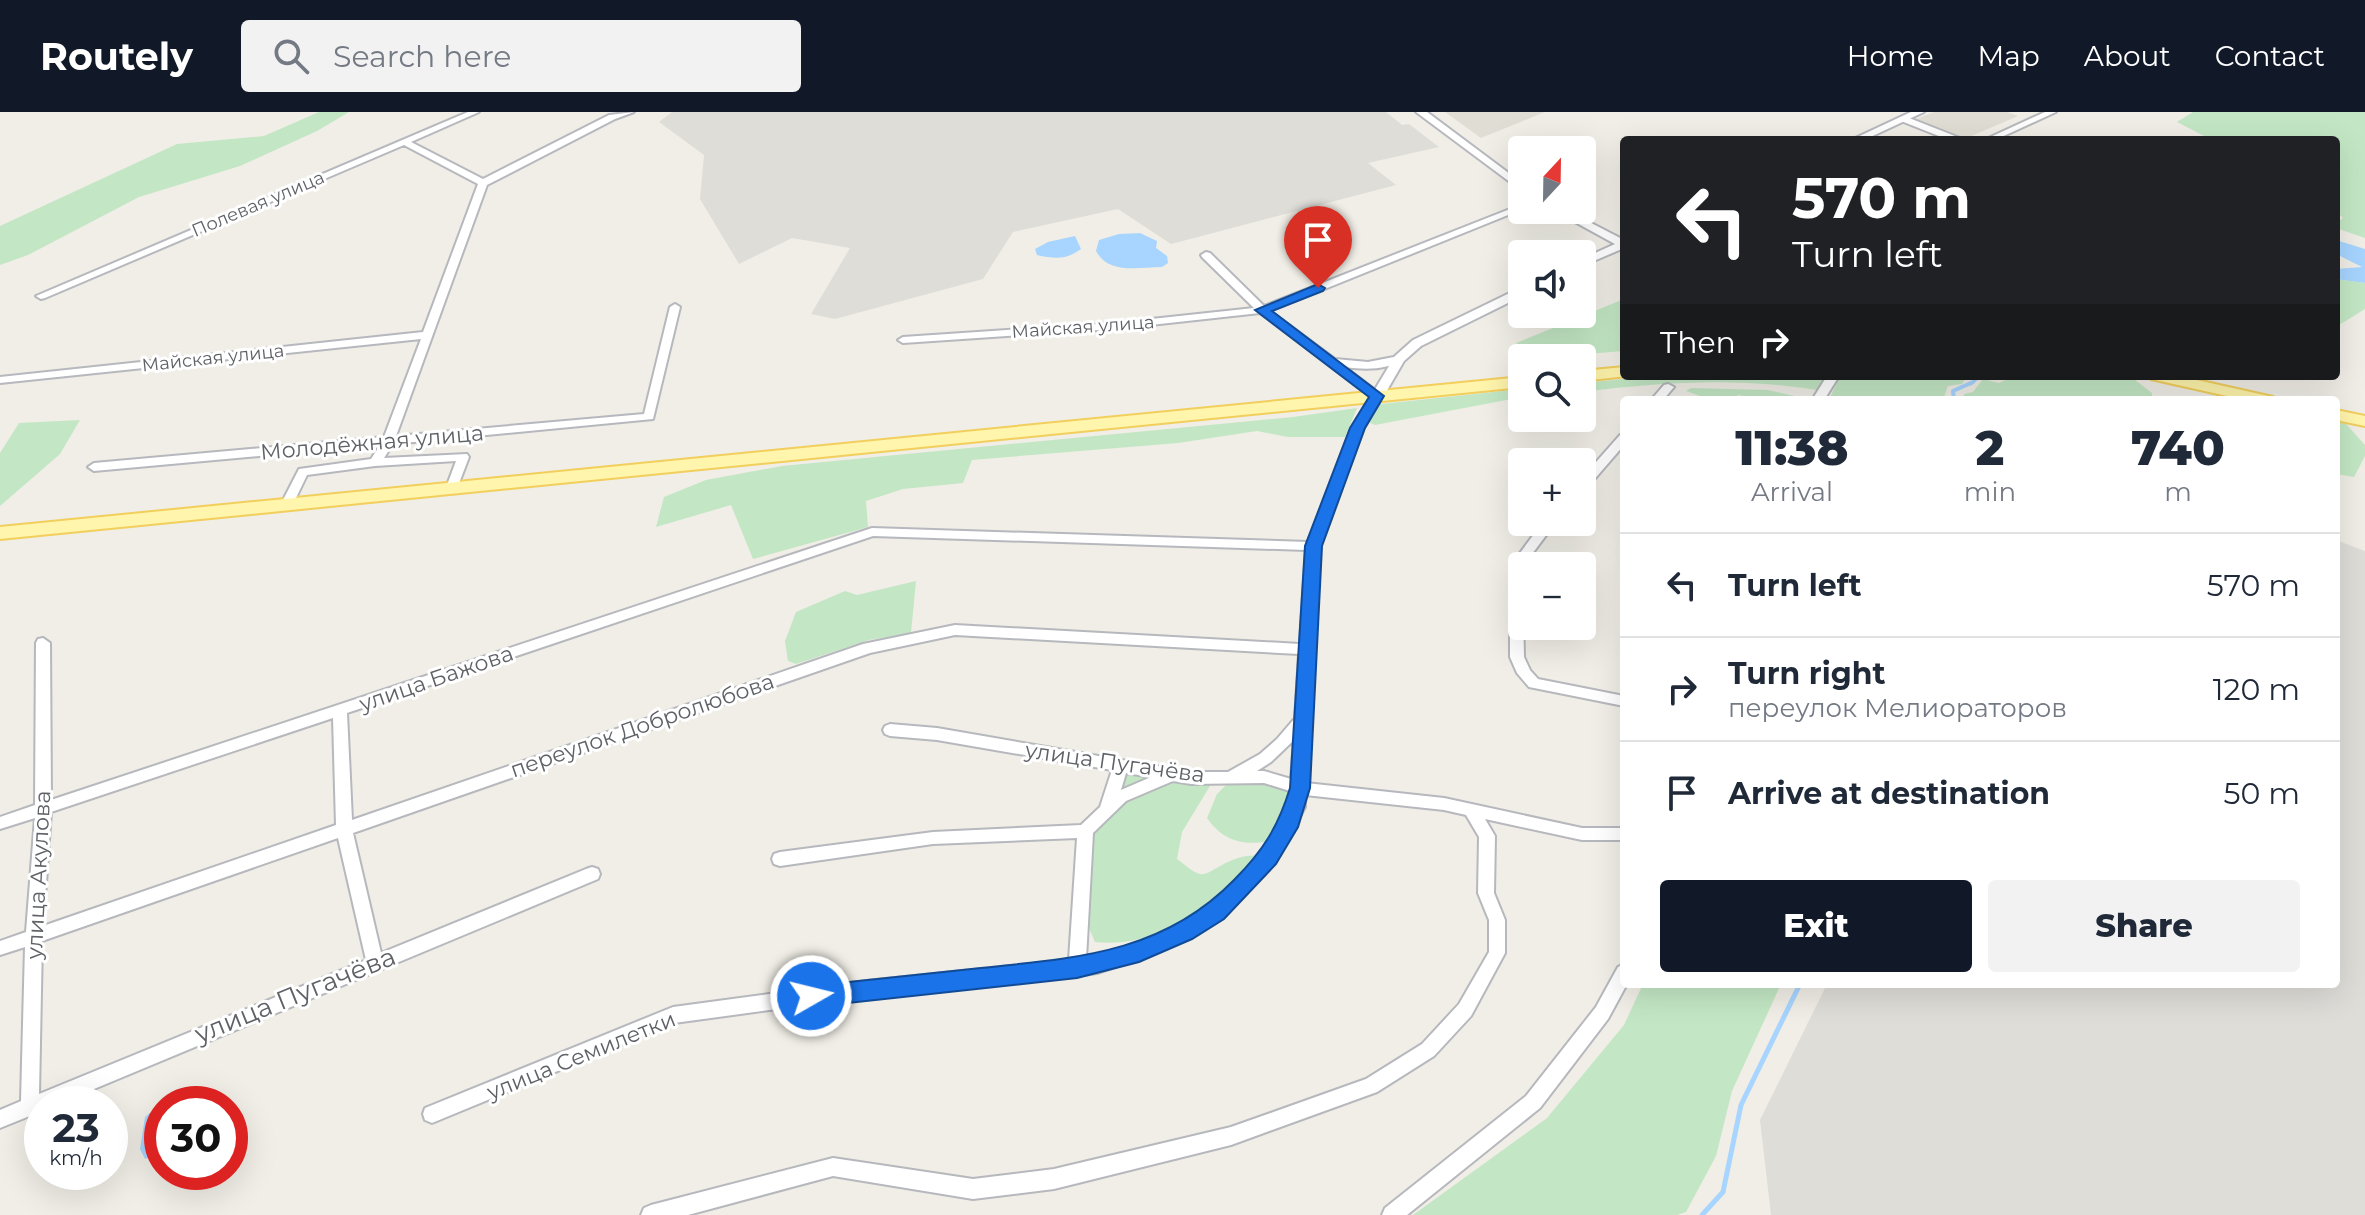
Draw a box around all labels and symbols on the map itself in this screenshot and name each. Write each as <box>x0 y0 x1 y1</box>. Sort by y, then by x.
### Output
north arrow <box>1508 136 1596 224</box>
street label: Полевая улица <box>188 166 328 242</box>
pin <box>1284 206 1352 288</box>
street label: Майская улица <box>1011 311 1155 343</box>
street label: Майская улица <box>141 340 285 376</box>
street label: Молодёжная улица <box>259 419 485 466</box>
street label: улица Бажова <box>355 639 517 718</box>
street label: переулок Добролюбова <box>507 668 778 783</box>
street label: улица Пугачёва <box>1022 736 1206 788</box>
street label: улица Акулова <box>21 790 56 961</box>
street label: улица Пугачёва <box>189 940 400 1050</box>
position arrow <box>769 954 853 1038</box>
street label: улица Семилетки <box>482 1005 679 1106</box>
speed limit sign: 30 <box>144 1086 248 1190</box>

